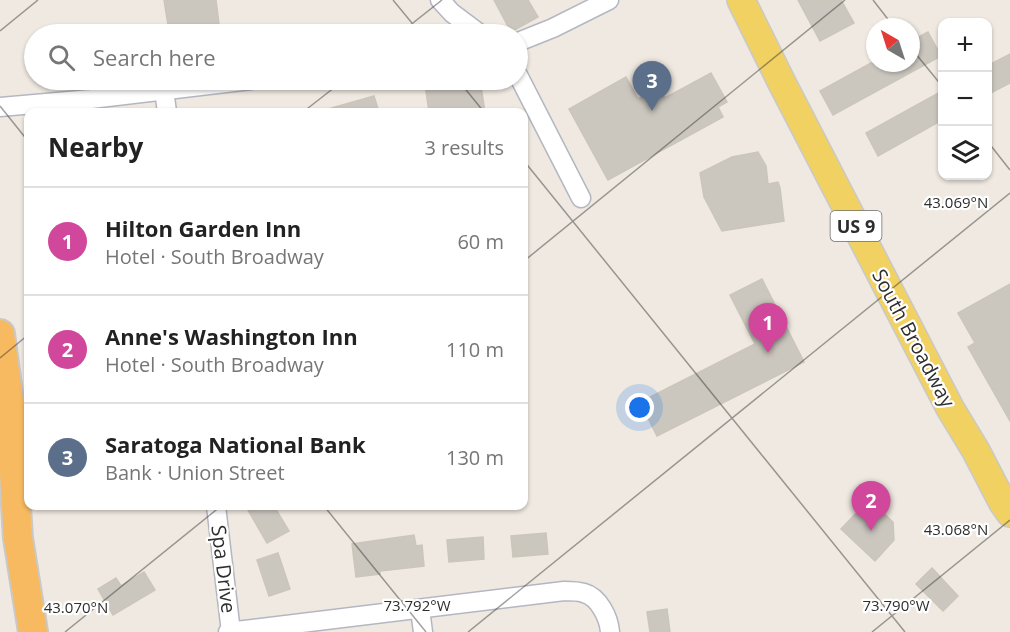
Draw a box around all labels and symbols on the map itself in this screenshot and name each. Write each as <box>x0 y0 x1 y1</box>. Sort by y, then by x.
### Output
north arrow <box>866 18 920 72</box>
pin: 3 <box>632 62 672 111</box>
text: 43.069°N <box>924 192 988 212</box>
road number: US 9 <box>830 211 882 241</box>
street label: South Broadway <box>866 264 962 413</box>
pin: 1 <box>748 304 788 353</box>
your location <box>625 393 654 422</box>
pin: 2 <box>852 482 890 531</box>
text: 43.068°N <box>924 519 988 539</box>
street label: Spa Drive <box>205 523 243 615</box>
text: 73.792°W <box>383 595 451 615</box>
text: 73.790°W <box>862 595 930 615</box>
text: 43.070°N <box>44 597 108 617</box>

